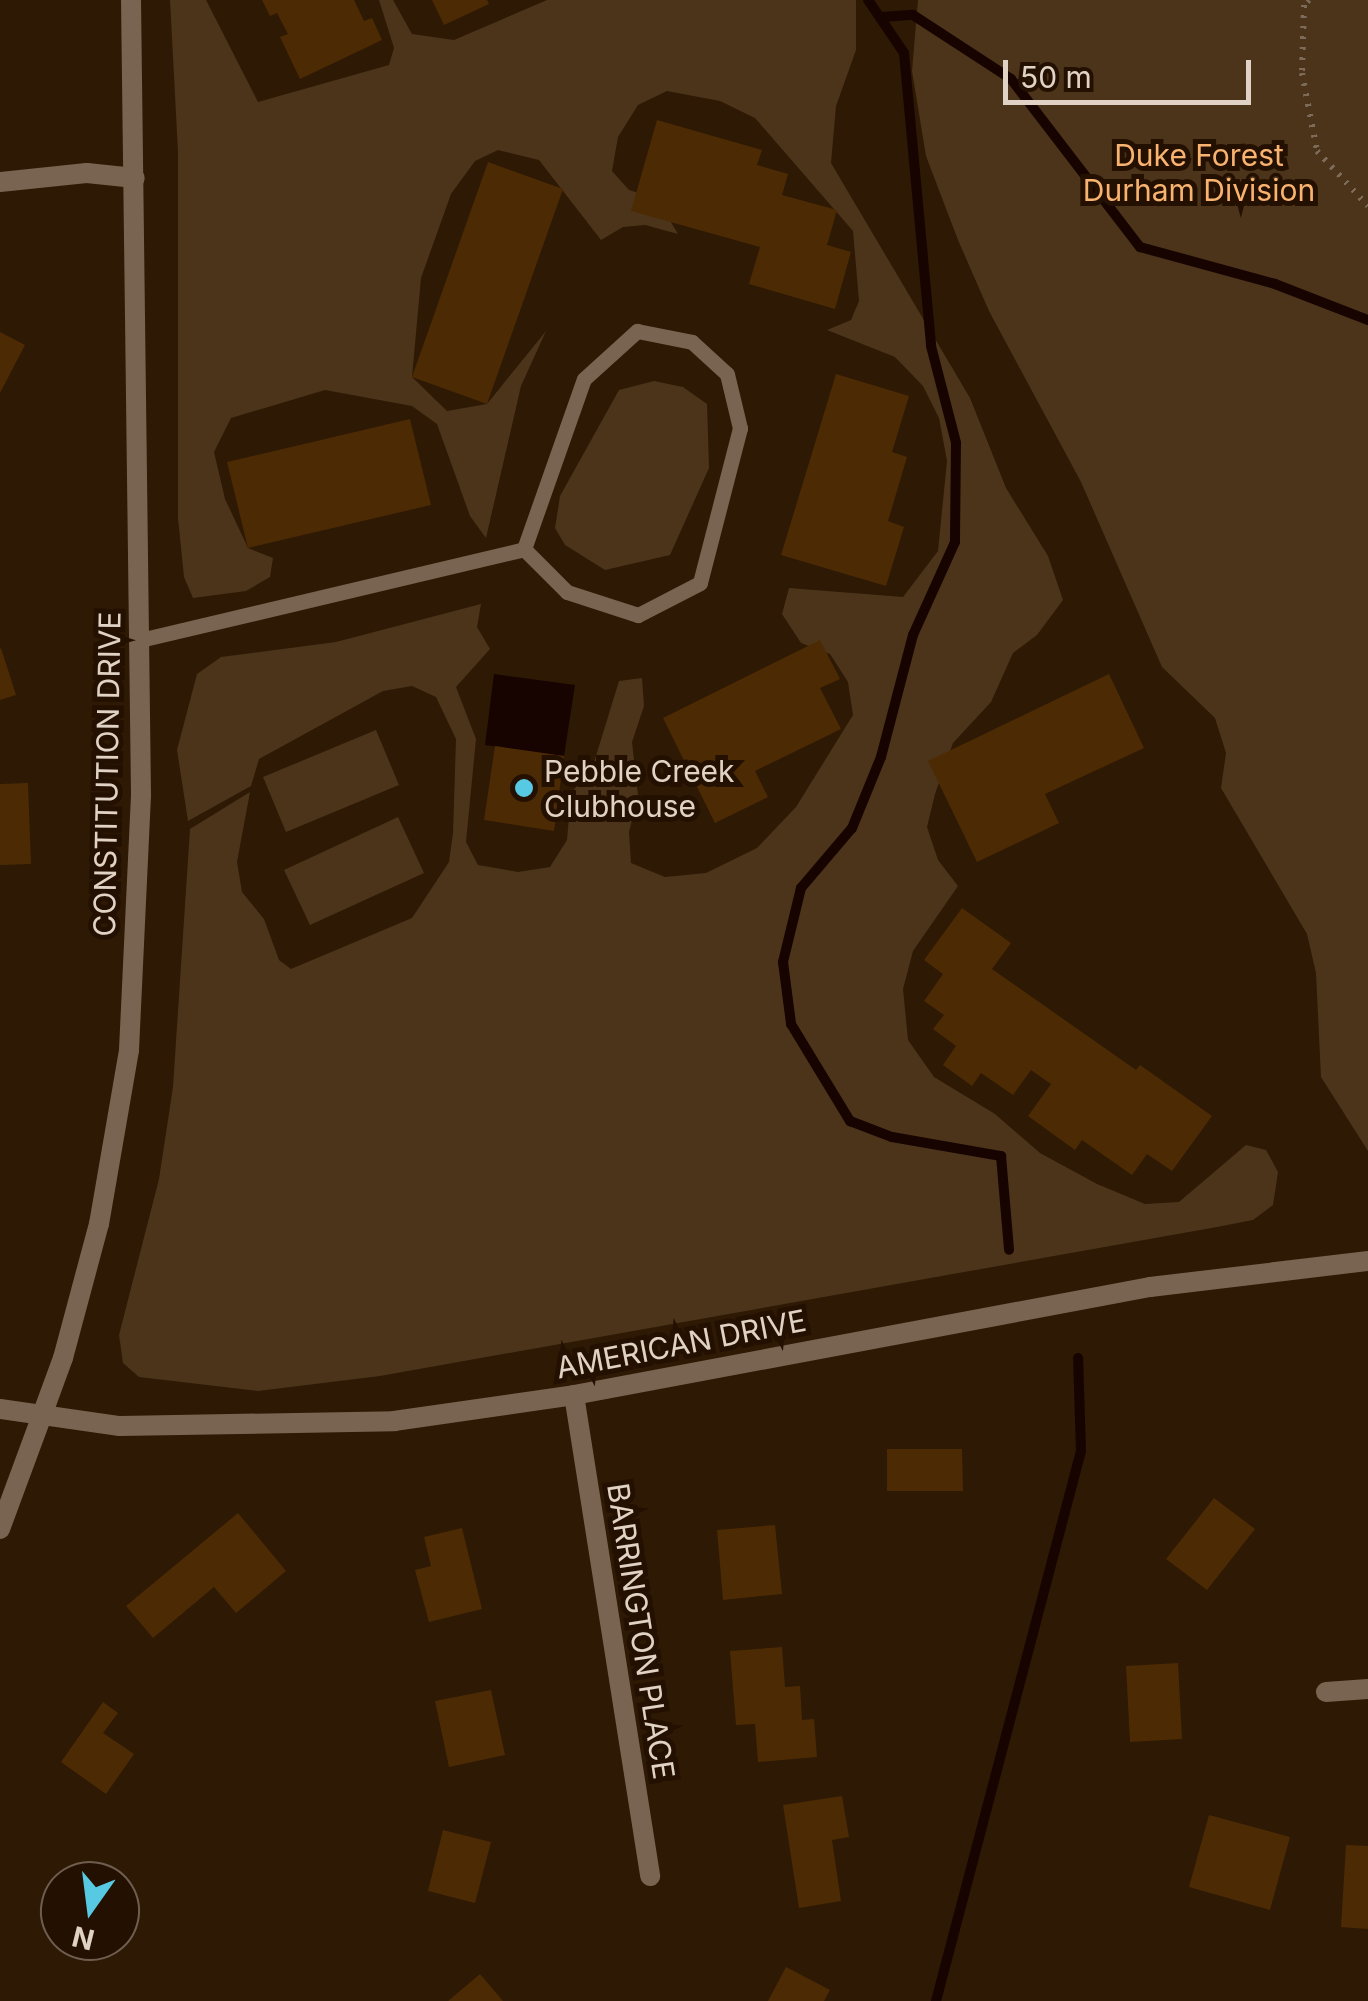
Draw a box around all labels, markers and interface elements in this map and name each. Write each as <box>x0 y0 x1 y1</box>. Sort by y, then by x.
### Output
scale bar <box>1008 40 1256 102</box>
text: 50 m <box>1020 59 1092 95</box>
park label: Duke Forest Durham Division <box>1083 137 1315 208</box>
street label: CONSTITUTION DRIVE <box>86 611 128 937</box>
place label: Pebble Creek Clubhouse <box>544 753 735 824</box>
marker: Pebble Creek Clubhouse <box>513 777 535 799</box>
street label: AMERICAN DRIVE <box>553 1302 809 1386</box>
street label: BARRINGTON PLACE <box>600 1480 682 1782</box>
north arrow <box>40 1861 140 1961</box>
text: N <box>69 1919 98 1957</box>

